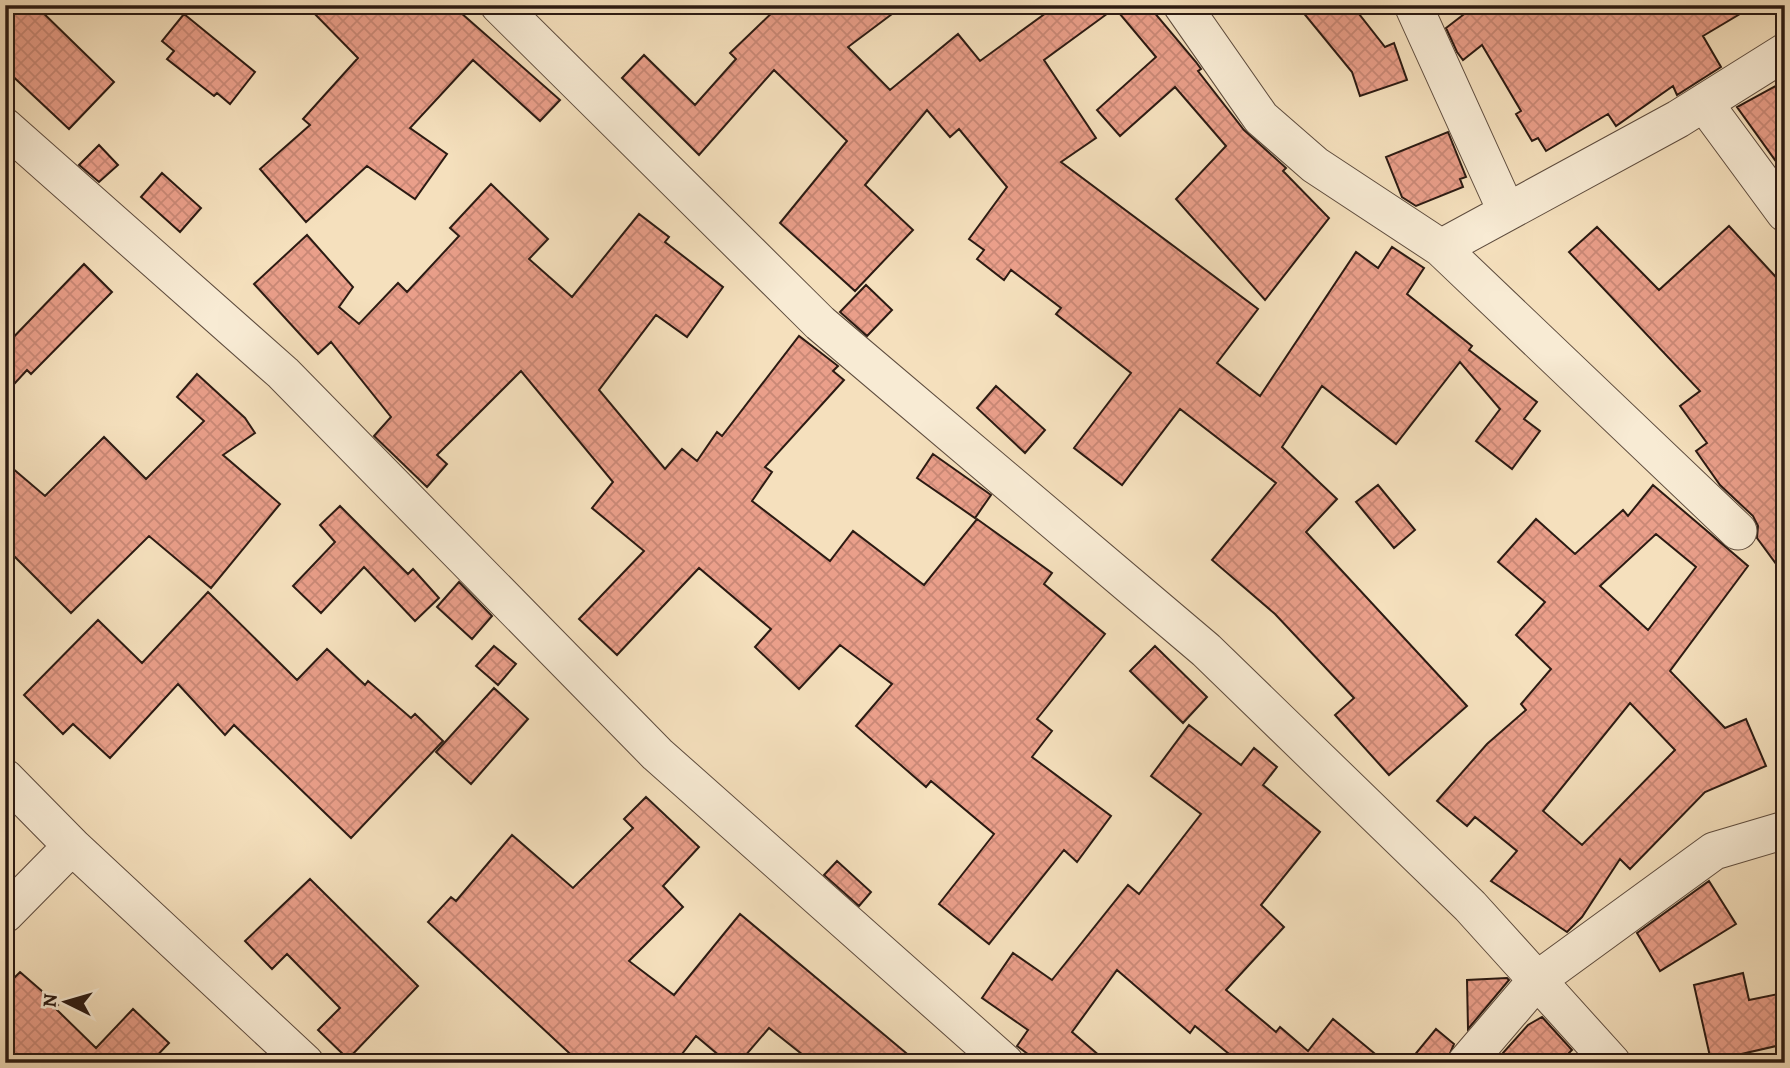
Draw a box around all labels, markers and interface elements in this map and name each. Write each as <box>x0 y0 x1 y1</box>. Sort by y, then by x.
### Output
north arrow <box>32 967 102 1036</box>
text: N <box>37 992 64 1009</box>

